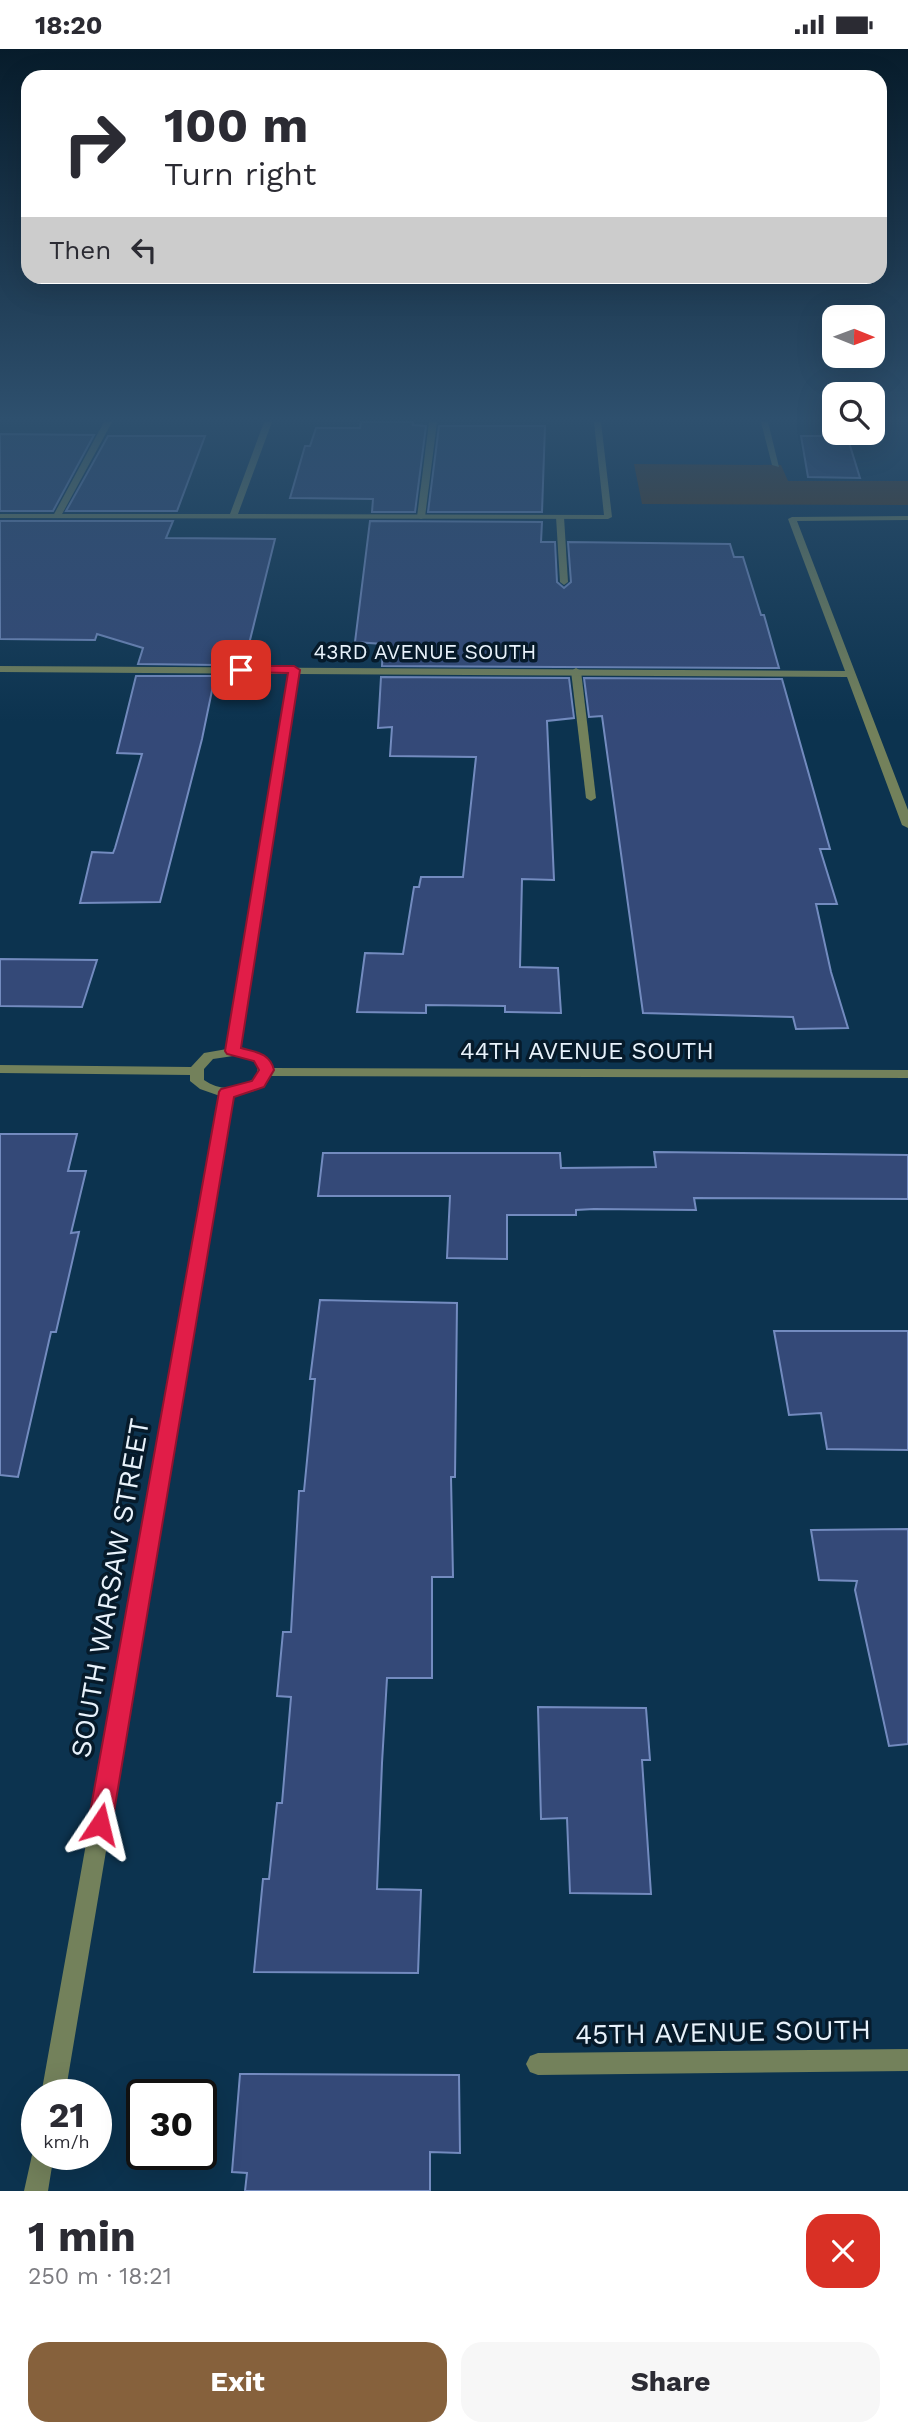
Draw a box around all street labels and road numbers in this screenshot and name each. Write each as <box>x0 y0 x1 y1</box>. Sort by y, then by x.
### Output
street label: 43RD AVENUE SOUTH <box>313 639 537 664</box>
street label: 44TH AVENUE SOUTH <box>460 1037 714 1065</box>
street label: SOUTH WARSAW STREET <box>64 1416 156 1760</box>
street label: 45TH AVENUE SOUTH <box>575 2013 871 2051</box>

